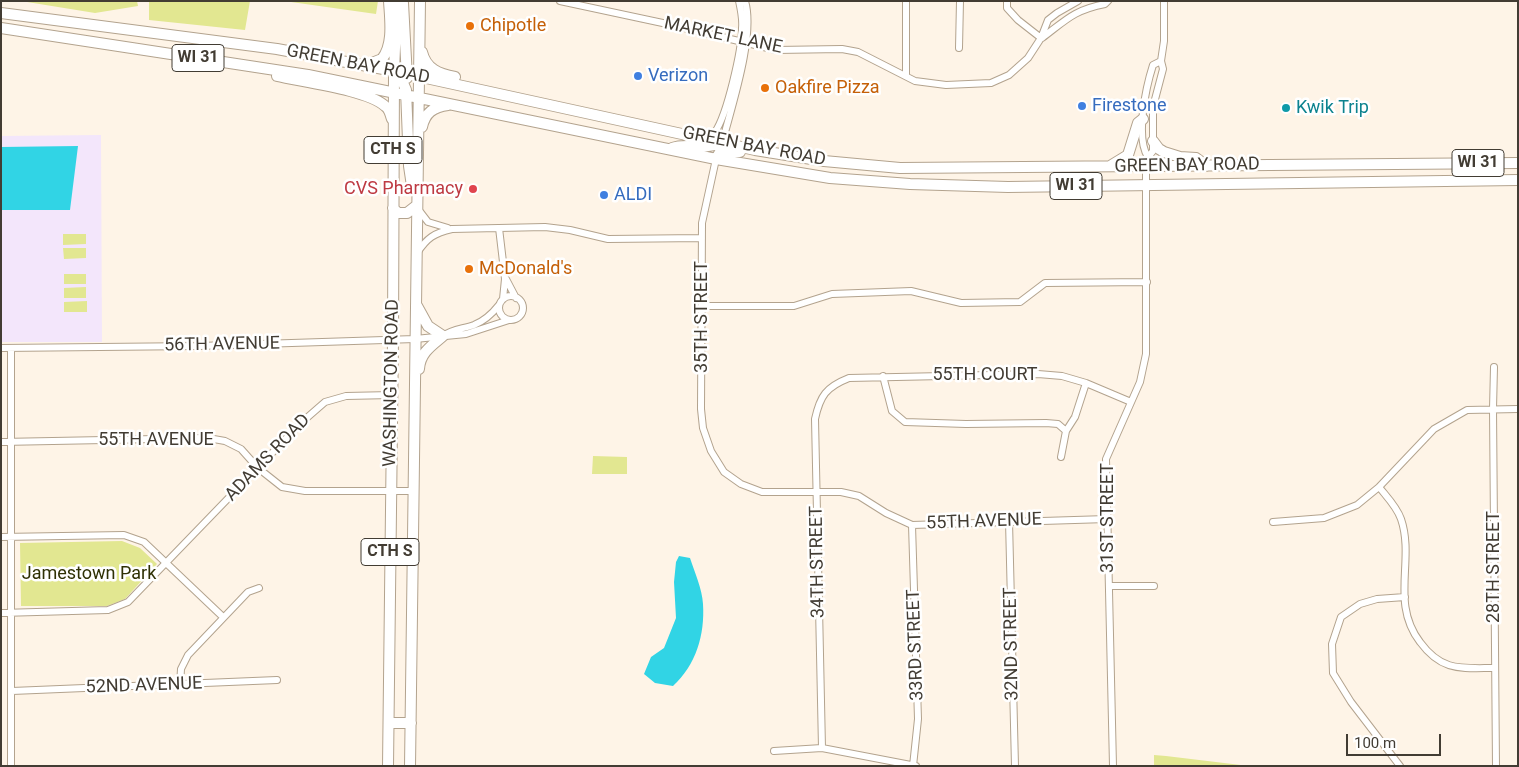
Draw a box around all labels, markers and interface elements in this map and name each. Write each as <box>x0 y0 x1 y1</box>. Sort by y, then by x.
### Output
street label: MARKET LANE <box>662 13 784 59</box>
place label: Chipotle <box>480 15 546 37</box>
marker: Chipotle <box>464 20 476 32</box>
street label: GREEN BAY ROAD <box>285 41 431 89</box>
road number: WI 31 <box>172 44 224 72</box>
place label: Verizon <box>648 65 708 87</box>
marker: Verizon <box>632 70 644 82</box>
place label: Oakfire Pizza <box>775 77 880 99</box>
marker: Oakfire Pizza <box>759 82 771 94</box>
place label: Firestone <box>1092 95 1167 117</box>
place label: Kwik Trip <box>1296 97 1369 119</box>
marker: Firestone <box>1076 100 1088 112</box>
marker: Kwik Trip <box>1280 102 1292 114</box>
street label: GREEN BAY ROAD <box>681 123 827 171</box>
road number: CTH S <box>364 136 422 164</box>
road number: WI 31 <box>1452 150 1504 177</box>
street label: GREEN BAY ROAD <box>1114 154 1260 178</box>
road number: WI 31 <box>1050 172 1102 200</box>
place label: CVS Pharmacy <box>344 178 463 200</box>
marker: CVS Pharmacy <box>467 183 479 195</box>
place label: ALDI <box>614 184 652 206</box>
marker: ALDI <box>598 189 610 201</box>
place label: McDonald's <box>479 258 572 280</box>
street label: 35TH STREET <box>691 261 713 373</box>
marker: McDonald's <box>463 263 475 275</box>
street label: WASHINGTON ROAD <box>380 299 404 467</box>
street label: 56TH AVENUE <box>164 333 280 357</box>
street label: 55TH COURT <box>932 364 1038 386</box>
street label: ADAMS ROAD <box>221 410 315 506</box>
street label: 55TH AVENUE <box>98 429 214 451</box>
street label: 31ST STREET <box>1097 463 1119 573</box>
street label: 34TH STREET <box>806 506 830 618</box>
street label: 55TH AVENUE <box>926 509 1042 535</box>
street label: 28TH STREET <box>1483 511 1505 623</box>
road number: CTH S <box>361 538 419 566</box>
park label: Jamestown Park <box>22 563 156 585</box>
street label: 32ND STREET <box>1000 587 1024 701</box>
street label: 33RD STREET <box>903 589 929 701</box>
street label: 52ND AVENUE <box>85 673 203 699</box>
scale bar <box>1349 724 1444 756</box>
text: 100 m <box>1354 734 1396 752</box>

